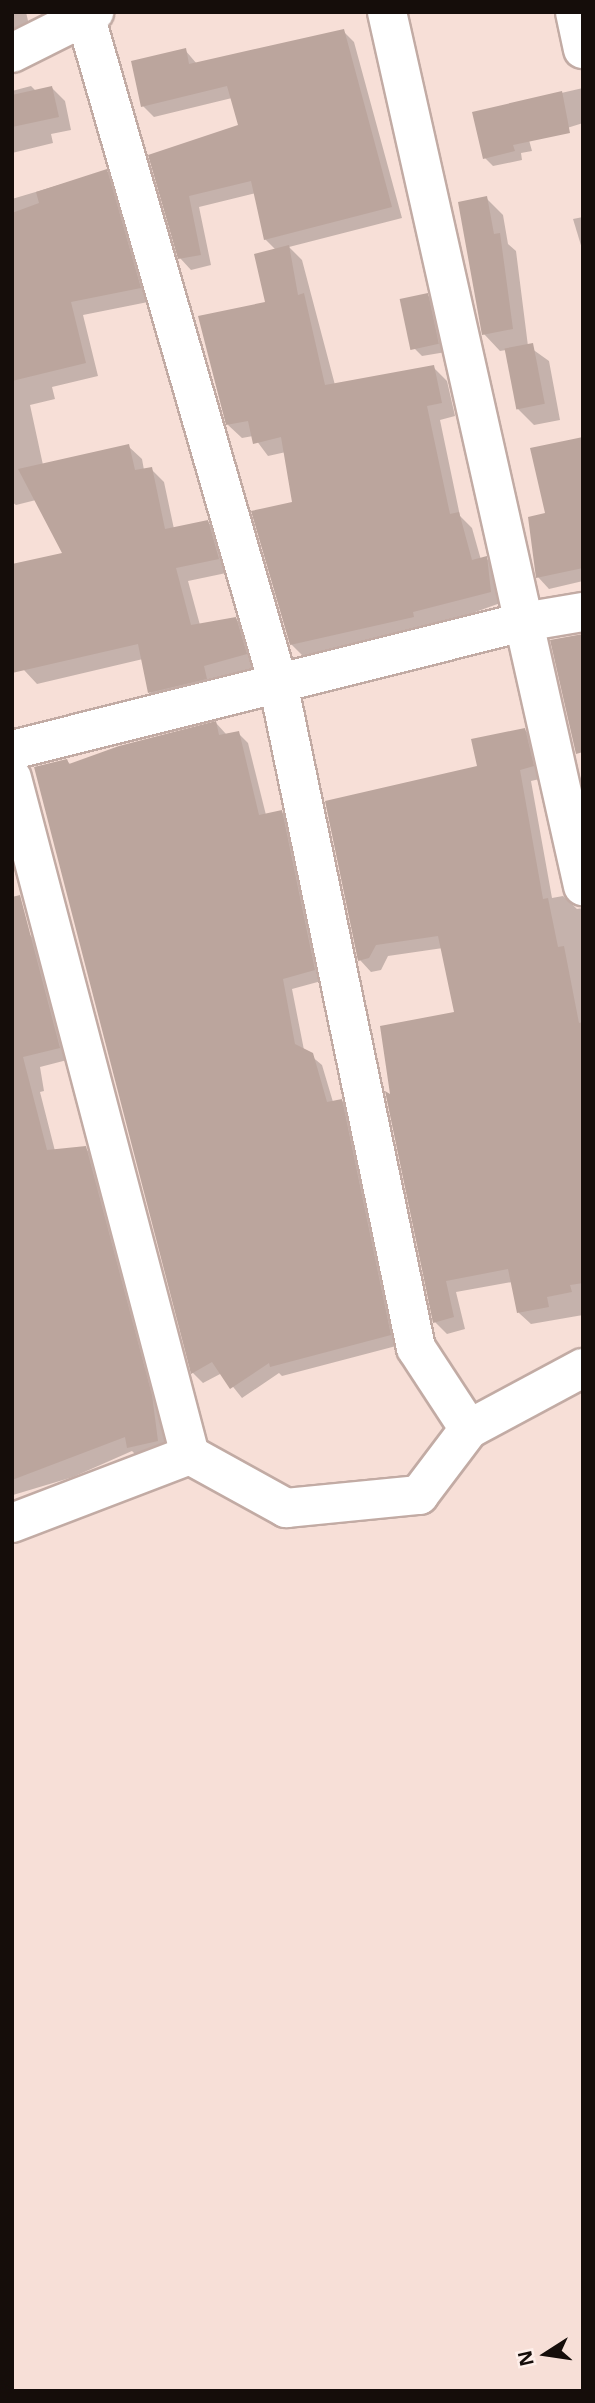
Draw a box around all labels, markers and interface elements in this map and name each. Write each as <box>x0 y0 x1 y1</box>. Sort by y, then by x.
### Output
north arrow <box>511 2319 581 2389</box>
text: N <box>511 2348 540 2369</box>

